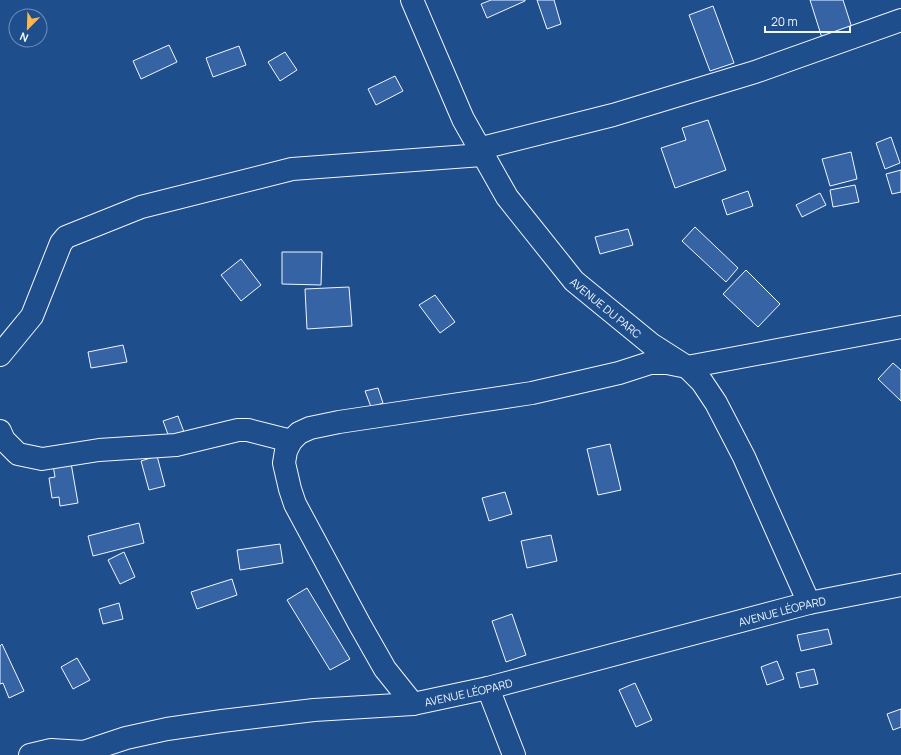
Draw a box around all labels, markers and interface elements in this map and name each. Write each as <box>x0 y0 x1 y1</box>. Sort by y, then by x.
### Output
north arrow <box>8 8 48 48</box>
scale bar <box>765 8 850 34</box>
text: 20 m <box>771 13 798 30</box>
text: N <box>17 29 30 46</box>
street label: AVENUE DU PARC <box>567 274 645 341</box>
street label: AVENUE LÉOPARD <box>737 592 827 629</box>
street label: AVENUE LÉOPARD <box>423 674 514 709</box>

